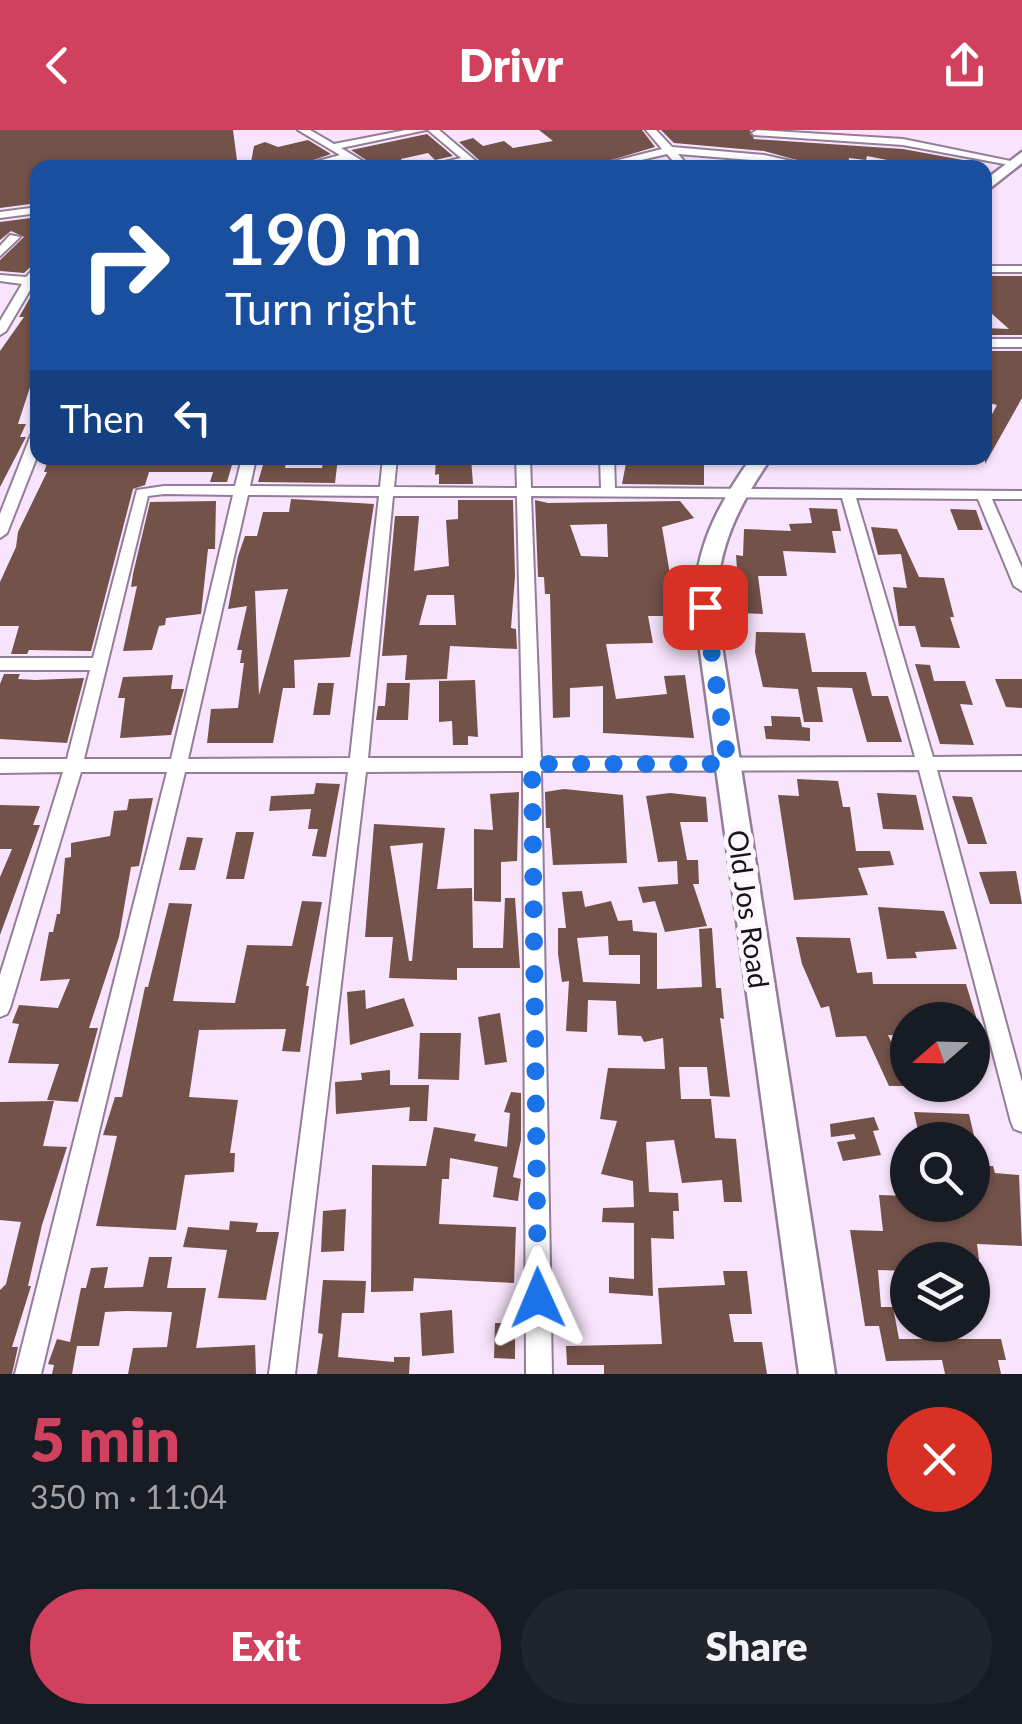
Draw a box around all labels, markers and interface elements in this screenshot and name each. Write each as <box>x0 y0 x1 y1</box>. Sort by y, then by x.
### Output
icon: back <box>30 38 85 93</box>
text: Drivr <box>459 38 563 92</box>
icon: share <box>937 38 992 93</box>
text: 190 m <box>225 196 422 280</box>
icon: right <box>60 200 190 330</box>
text: Turn right <box>225 281 416 335</box>
icon: left <box>165 390 220 445</box>
text: Then <box>60 395 145 441</box>
pin <box>663 565 748 650</box>
icon: arrive <box>678 580 733 635</box>
street label: Old Jos Road <box>721 828 777 990</box>
north arrow <box>890 1002 990 1102</box>
map controls <box>890 1002 990 1342</box>
button: search <box>890 1122 990 1222</box>
button: layers <box>890 1242 990 1342</box>
position arrow <box>486 1246 590 1350</box>
text: 5 min <box>30 1403 180 1475</box>
button: close <box>887 1407 992 1512</box>
text: 350 m · 11:04 <box>30 1477 227 1516</box>
button: Exit <box>30 1589 501 1704</box>
button: Share <box>521 1589 992 1704</box>

